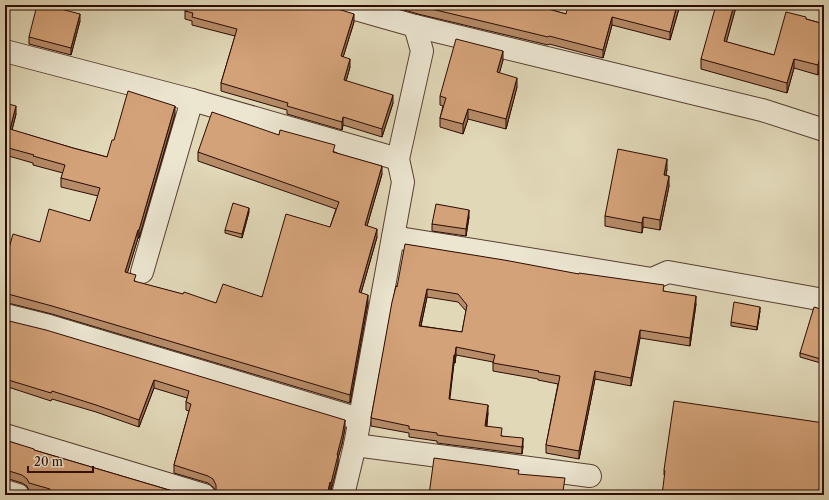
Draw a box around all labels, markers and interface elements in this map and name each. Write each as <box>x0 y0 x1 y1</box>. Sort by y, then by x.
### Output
scale bar <box>28 448 93 474</box>
text: 20 m <box>34 454 63 469</box>

